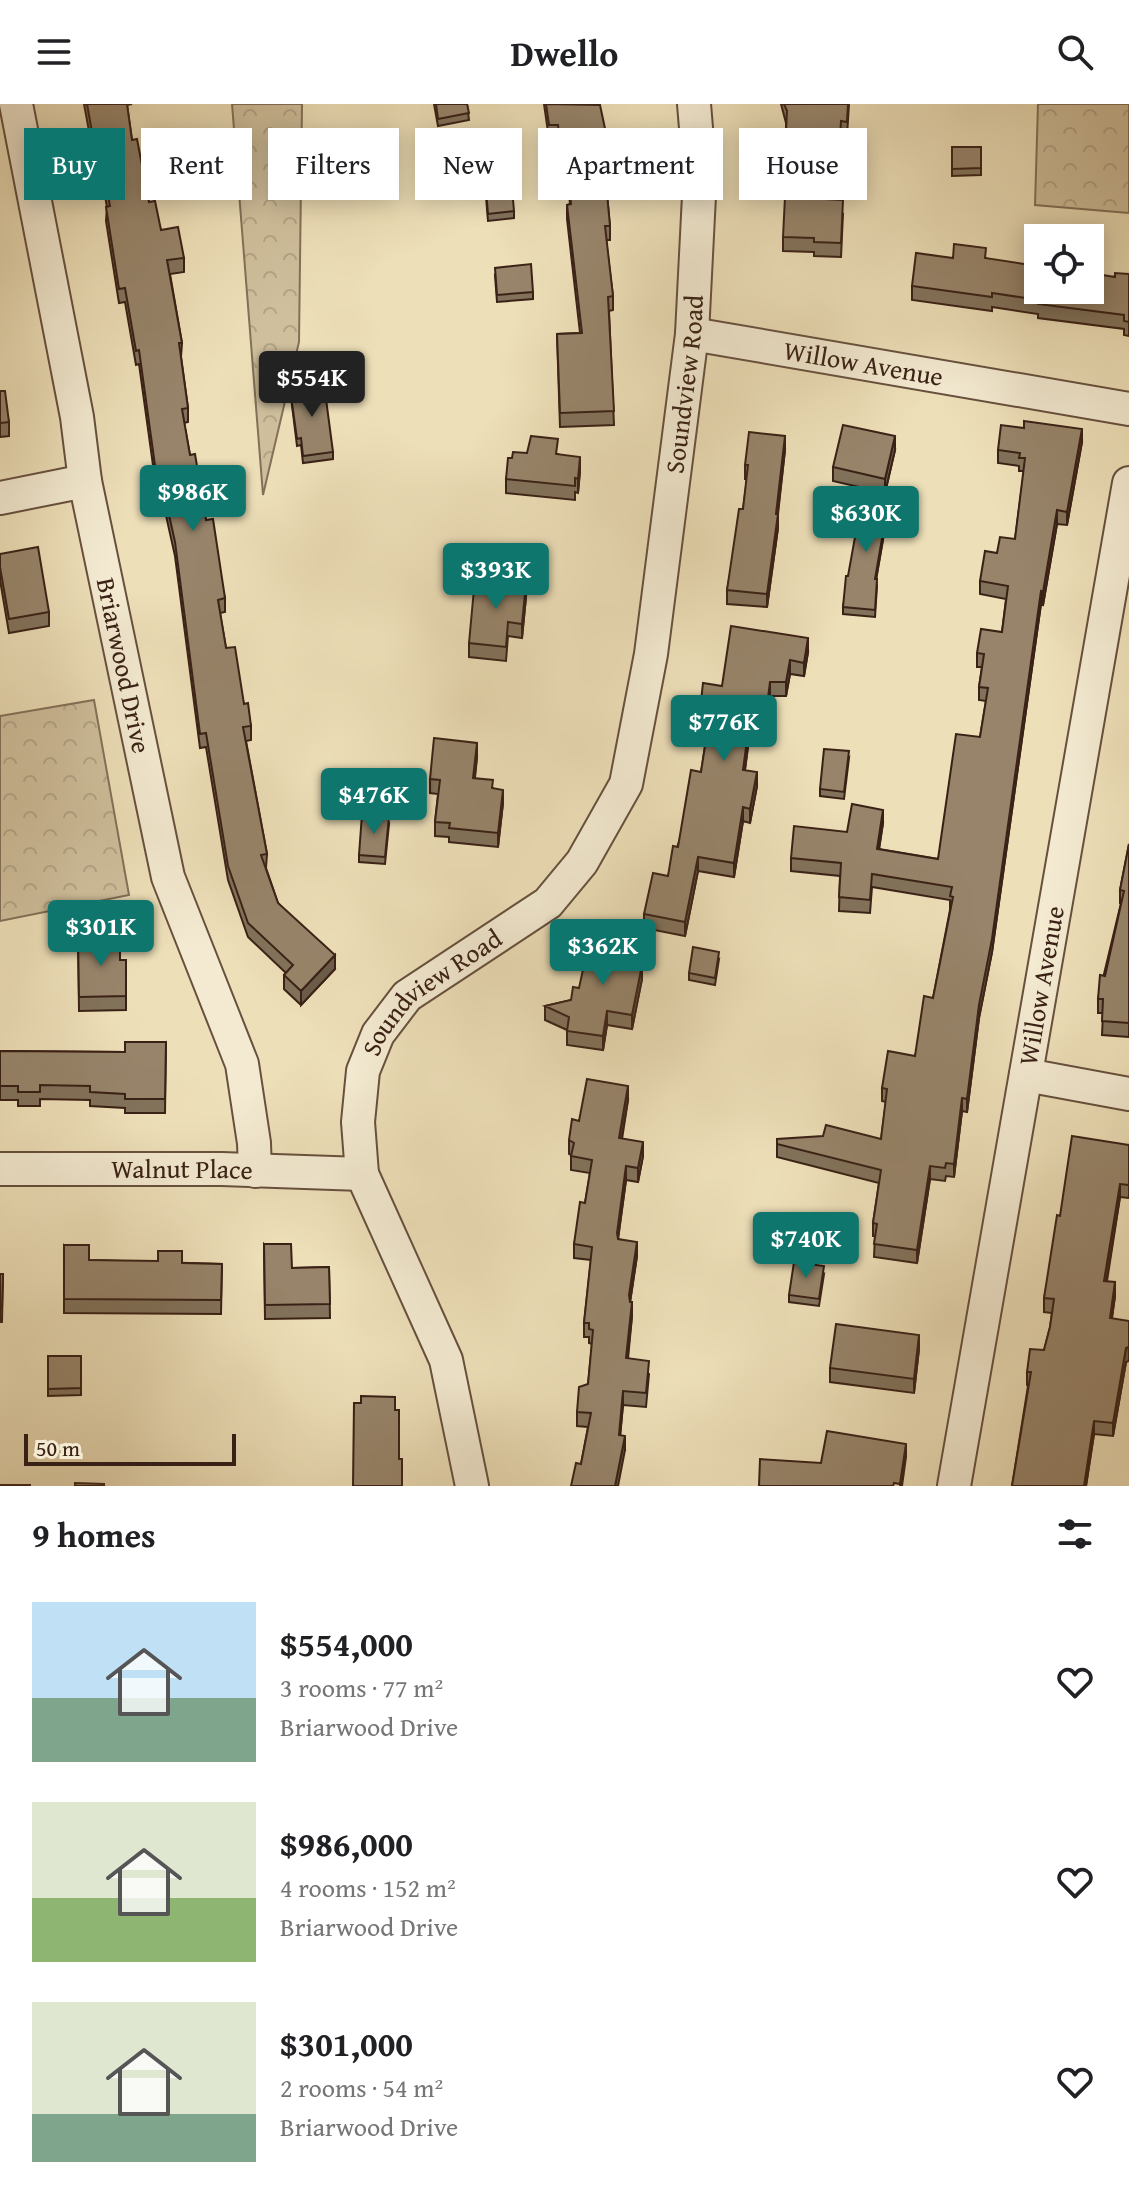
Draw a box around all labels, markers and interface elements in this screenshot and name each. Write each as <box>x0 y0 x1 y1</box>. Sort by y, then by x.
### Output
text: Dwello <box>511 26 618 79</box>
icon: menu <box>32 30 76 74</box>
icon: search <box>1053 30 1097 74</box>
chip: Buy <box>24 128 125 200</box>
chip: Rent <box>141 128 252 200</box>
chip: Filters <box>268 128 399 200</box>
chip: New <box>415 128 522 200</box>
chip: Apartment <box>538 128 723 200</box>
chip: House <box>739 128 867 200</box>
map controls <box>1024 224 1104 304</box>
button: locate <box>1024 224 1104 304</box>
street label: Soundview Road <box>654 294 713 476</box>
street label: Willow Avenue <box>781 330 946 396</box>
pin: $554K <box>256 351 368 419</box>
text: $554K <box>277 357 347 396</box>
pin: $986K <box>137 465 249 533</box>
text: $986K <box>158 471 228 510</box>
pin: $630K <box>810 486 922 554</box>
text: $630K <box>831 492 901 531</box>
pin: $393K <box>440 543 552 611</box>
text: $393K <box>461 549 531 588</box>
street label: Briarwood Drive <box>87 574 162 757</box>
pin: $776K <box>668 695 780 763</box>
text: $776K <box>689 701 759 740</box>
pin: $476K <box>318 768 430 836</box>
text: $476K <box>339 774 409 813</box>
pin: $301K <box>45 900 157 968</box>
street label: Willow Avenue <box>1008 903 1074 1068</box>
text: $301K <box>66 906 136 945</box>
street label: Soundview Road <box>351 919 509 1061</box>
pin: $362K <box>547 919 659 987</box>
text: $362K <box>568 925 638 964</box>
street label: Walnut Place <box>111 1149 254 1189</box>
pin: $740K <box>750 1212 862 1280</box>
text: $740K <box>771 1218 841 1257</box>
scale bar <box>24 1430 236 1466</box>
text: 50 m <box>36 1432 80 1464</box>
text: 9 homes <box>32 1510 156 1559</box>
icon: filters <box>1053 1512 1097 1556</box>
text: $554,000 <box>280 1619 413 1668</box>
icon: home <box>96 1634 192 1730</box>
icon: heart <box>1053 1660 1097 1704</box>
text: 3 rooms · 77 m² <box>280 1668 443 1707</box>
text: Briarwood Drive <box>280 1707 458 1746</box>
text: $986,000 <box>280 1819 413 1868</box>
icon: home <box>96 1834 192 1930</box>
icon: heart <box>1053 1860 1097 1904</box>
text: 4 rooms · 152 m² <box>280 1868 456 1907</box>
text: Briarwood Drive <box>280 1907 458 1946</box>
text: $301,000 <box>280 2019 413 2068</box>
icon: home <box>96 2034 192 2130</box>
icon: heart <box>1053 2060 1097 2104</box>
text: 2 rooms · 54 m² <box>280 2068 443 2107</box>
text: Briarwood Drive <box>280 2107 458 2146</box>

